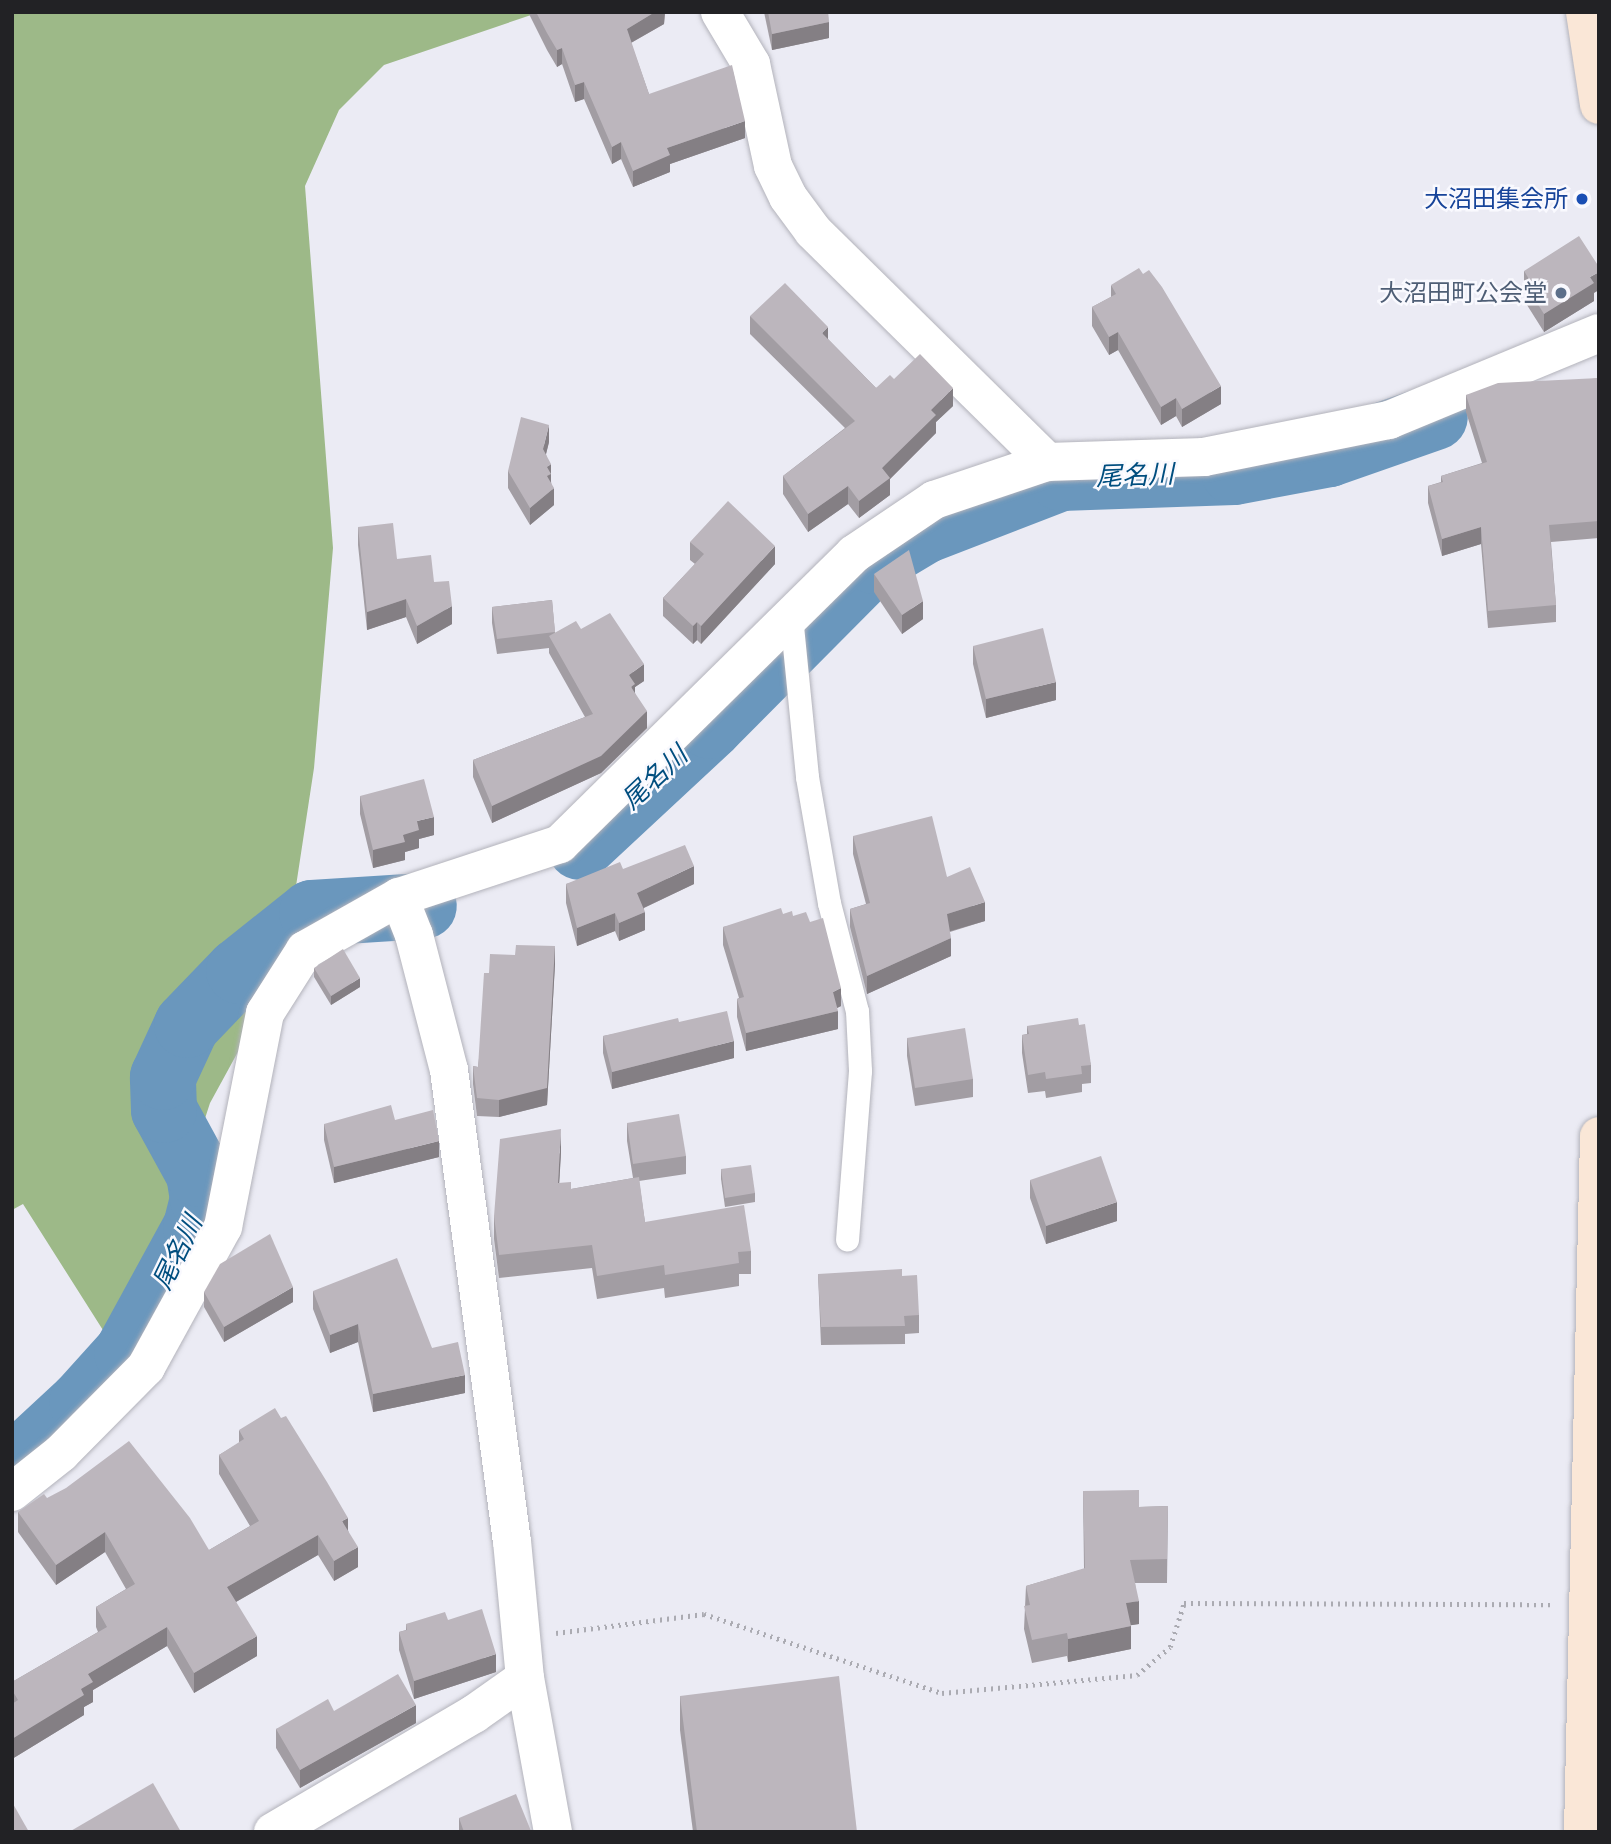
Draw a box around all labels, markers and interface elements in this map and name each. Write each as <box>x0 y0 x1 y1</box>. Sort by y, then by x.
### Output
place label: 大沼田集会所 <box>1424 185 1568 213</box>
marker: 大沼田集会所 <box>1574 191 1590 207</box>
place label: 大沼田町公会堂 <box>1379 279 1547 307</box>
marker: 大沼田町公会堂 <box>1553 285 1569 301</box>
water label: 尾名川 <box>1095 459 1175 493</box>
water label: 尾名川 <box>616 740 694 816</box>
water label: 尾名川 <box>147 1211 209 1295</box>

